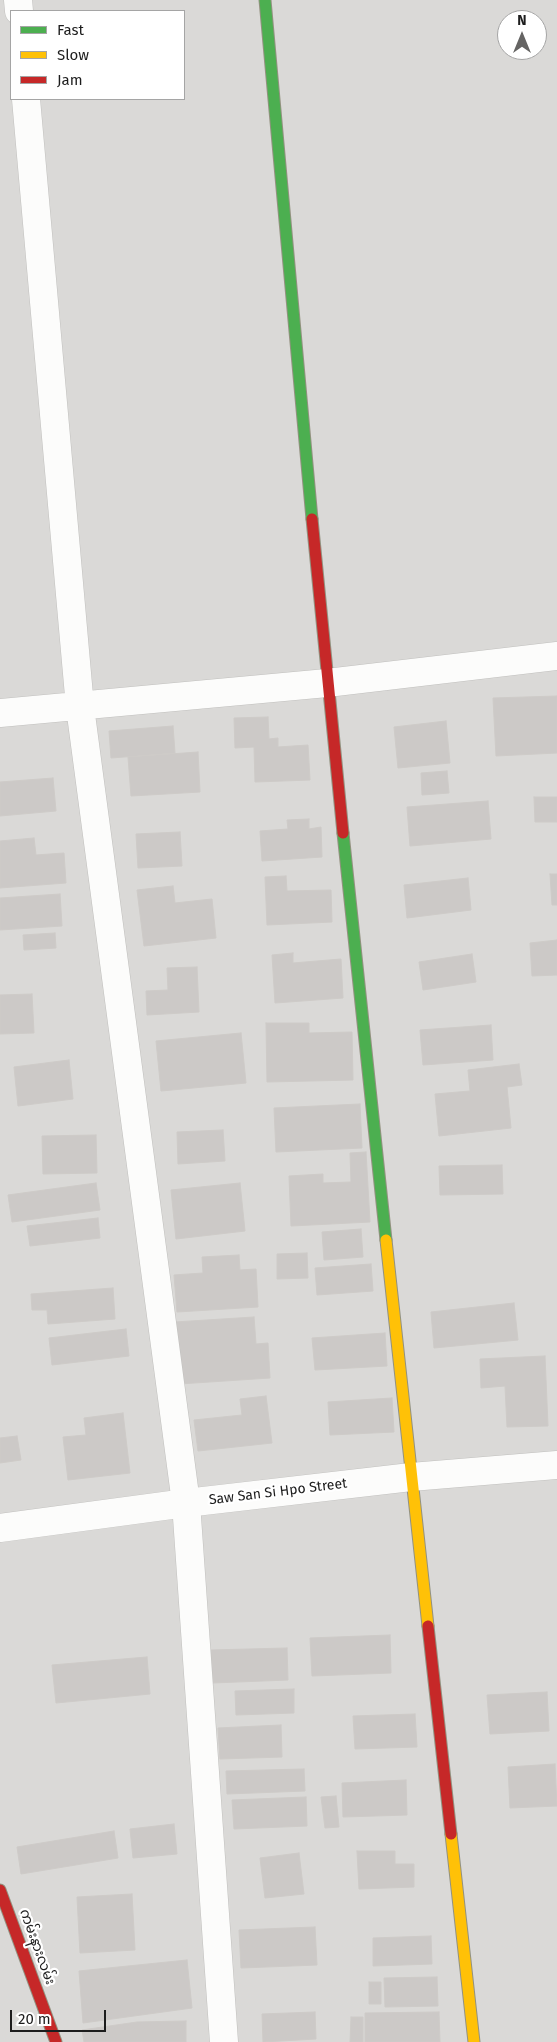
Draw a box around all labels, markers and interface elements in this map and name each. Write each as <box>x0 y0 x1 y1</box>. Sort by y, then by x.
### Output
legend <box>10 10 185 100</box>
north arrow <box>497 10 547 60</box>
text: N <box>517 12 527 29</box>
text: Fast <box>57 21 84 39</box>
text: Slow <box>57 46 89 64</box>
text: Jam <box>57 71 83 89</box>
street label: Saw San Si Hpo Street <box>208 1475 348 1509</box>
street label: ကမ်းနားလမ်း <box>16 1907 58 1987</box>
scale bar <box>12 2000 109 2032</box>
text: 20 m <box>18 2010 51 2028</box>

